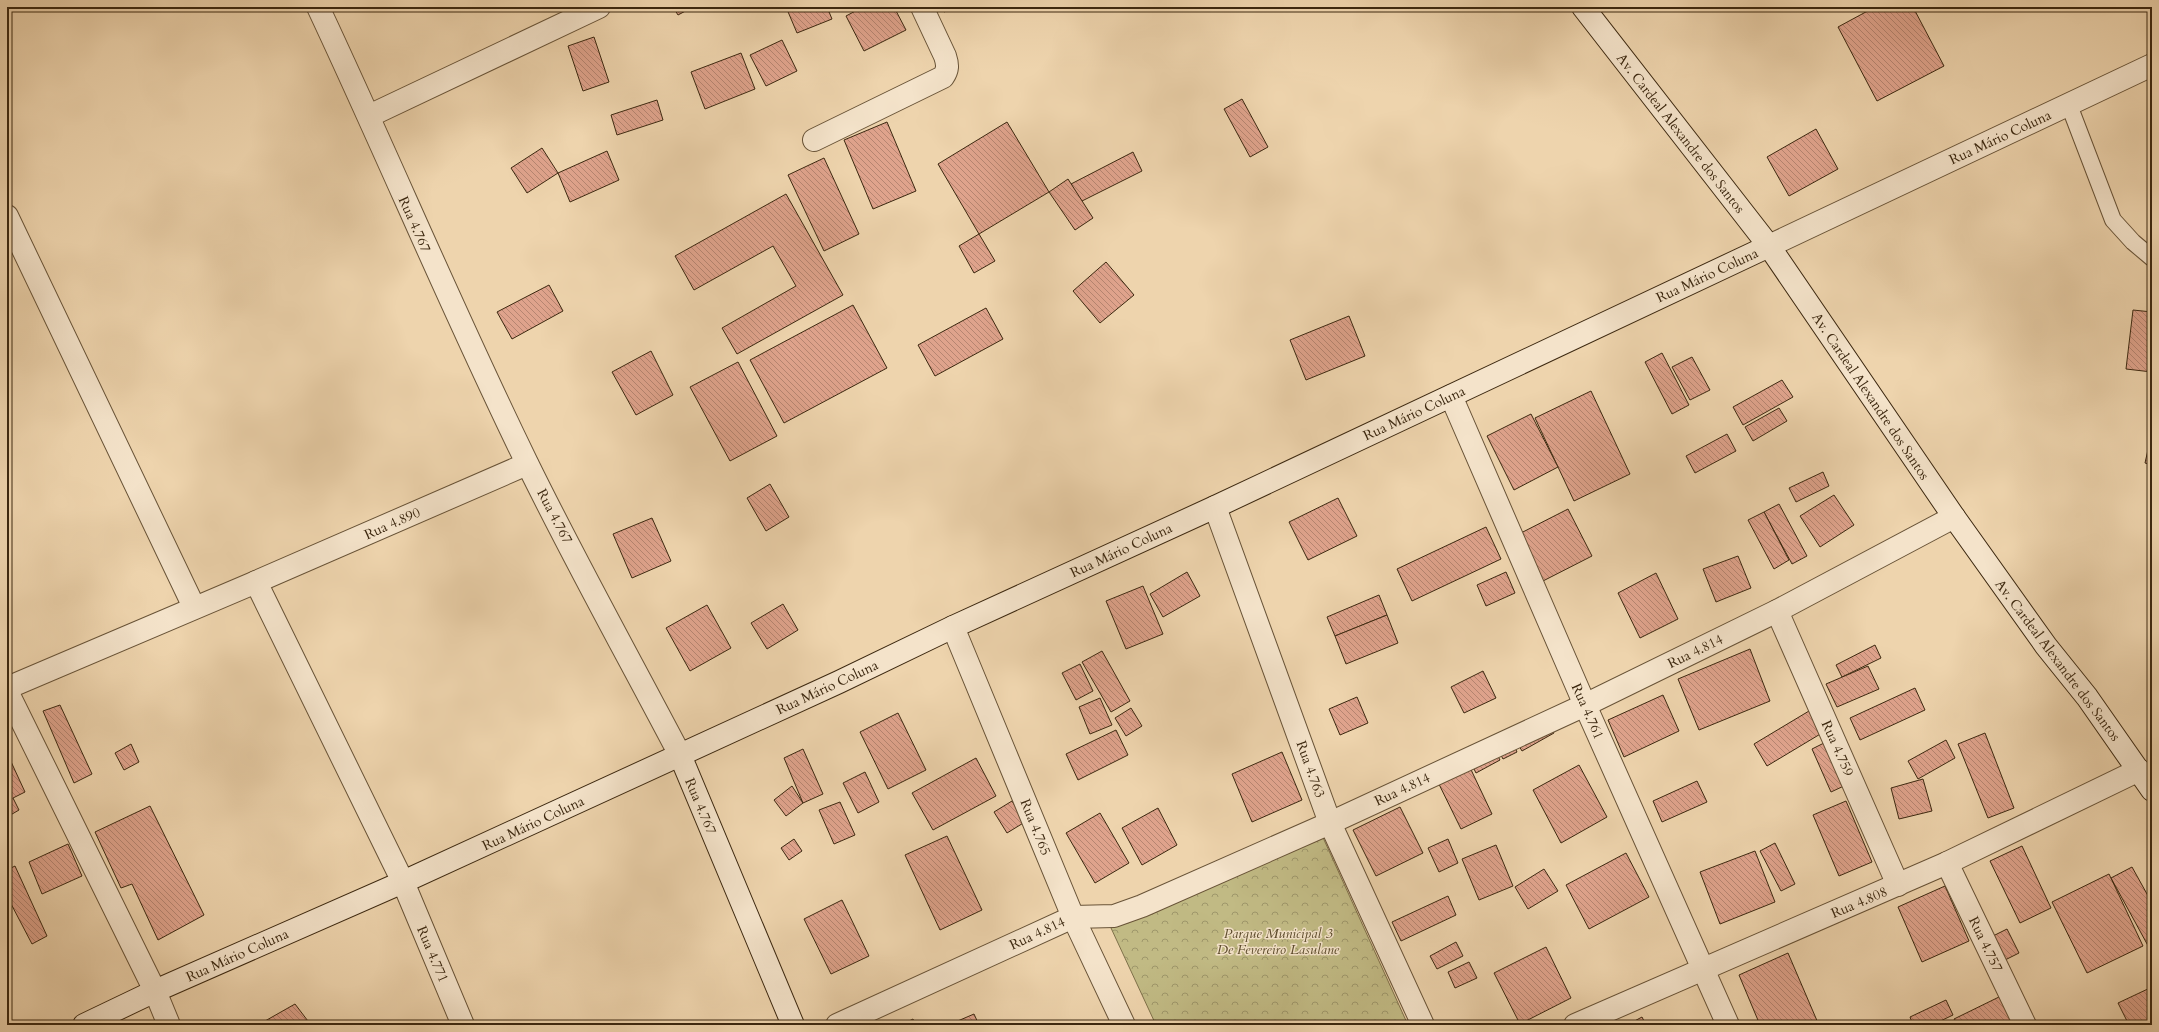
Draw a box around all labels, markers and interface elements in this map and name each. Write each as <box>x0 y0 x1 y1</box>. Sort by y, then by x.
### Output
street label: Av. Cardeal Alexandre dos Santos <box>1612 49 1749 217</box>
street label: Rua Mário Coluna <box>1946 106 2054 169</box>
street label: Rua 4.767 <box>394 193 435 255</box>
street label: Rua Mário Coluna <box>1653 244 1761 307</box>
street label: Av. Cardeal Alexandre dos Santos <box>1807 309 1934 484</box>
street label: Rua Mário Coluna <box>1360 382 1468 445</box>
street label: Rua 4.767 <box>532 486 577 547</box>
street label: Rua 4.890 <box>361 503 423 544</box>
street label: Rua Mário Coluna <box>1067 519 1175 582</box>
street label: Av. Cardeal Alexandre dos Santos <box>1990 575 2125 745</box>
street label: Rua 4.814 <box>1664 630 1726 673</box>
street label: Rua Mário Coluna <box>773 656 881 719</box>
street label: Rua 4.761 <box>1567 680 1608 742</box>
street label: Rua 4.759 <box>1817 717 1858 779</box>
street label: Rua 4.763 <box>1291 738 1330 800</box>
street label: Rua 4.814 <box>1371 768 1433 811</box>
street label: Rua 4.767 <box>680 775 721 837</box>
street label: Rua Mário Coluna <box>479 792 587 855</box>
street label: Rua 4.765 <box>1016 796 1055 858</box>
street label: Rua 4.808 <box>1828 882 1890 923</box>
street label: Rua 4.814 <box>1006 912 1068 955</box>
street label: Rua 4.757 <box>1964 913 2007 975</box>
street label: Rua 4.771 <box>412 923 453 985</box>
street label: Rua Mário Coluna <box>183 924 291 987</box>
park label: Parque Municipal 3 De Fevereiro Lasulane <box>1217 924 1340 959</box>

